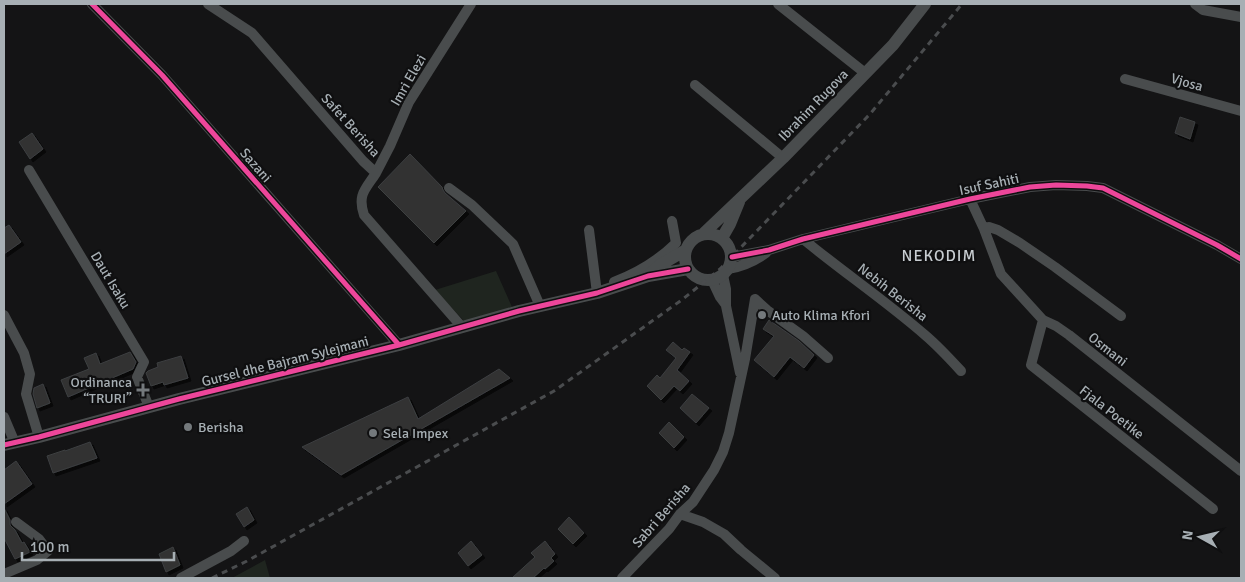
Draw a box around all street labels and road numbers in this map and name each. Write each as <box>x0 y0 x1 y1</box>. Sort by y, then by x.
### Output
street label: Imri Elezi <box>387 52 430 109</box>
street label: Ibrahim Rugova <box>775 66 852 145</box>
street label: Vjosa <box>1169 70 1205 95</box>
street label: Safet Berisha <box>318 90 384 161</box>
street label: Sazani <box>236 145 275 186</box>
street label: Isuf Sahiti <box>958 170 1021 199</box>
street label: Daut Isaku <box>87 249 134 312</box>
street label: Nebih Berisha <box>854 260 931 325</box>
street label: Osmani <box>1085 329 1131 370</box>
street label: Gursel dhe Bajram Sylejmani <box>200 332 370 391</box>
street label: Fjala Poetike <box>1076 382 1147 443</box>
street label: Sabri Berisha <box>629 480 694 551</box>

